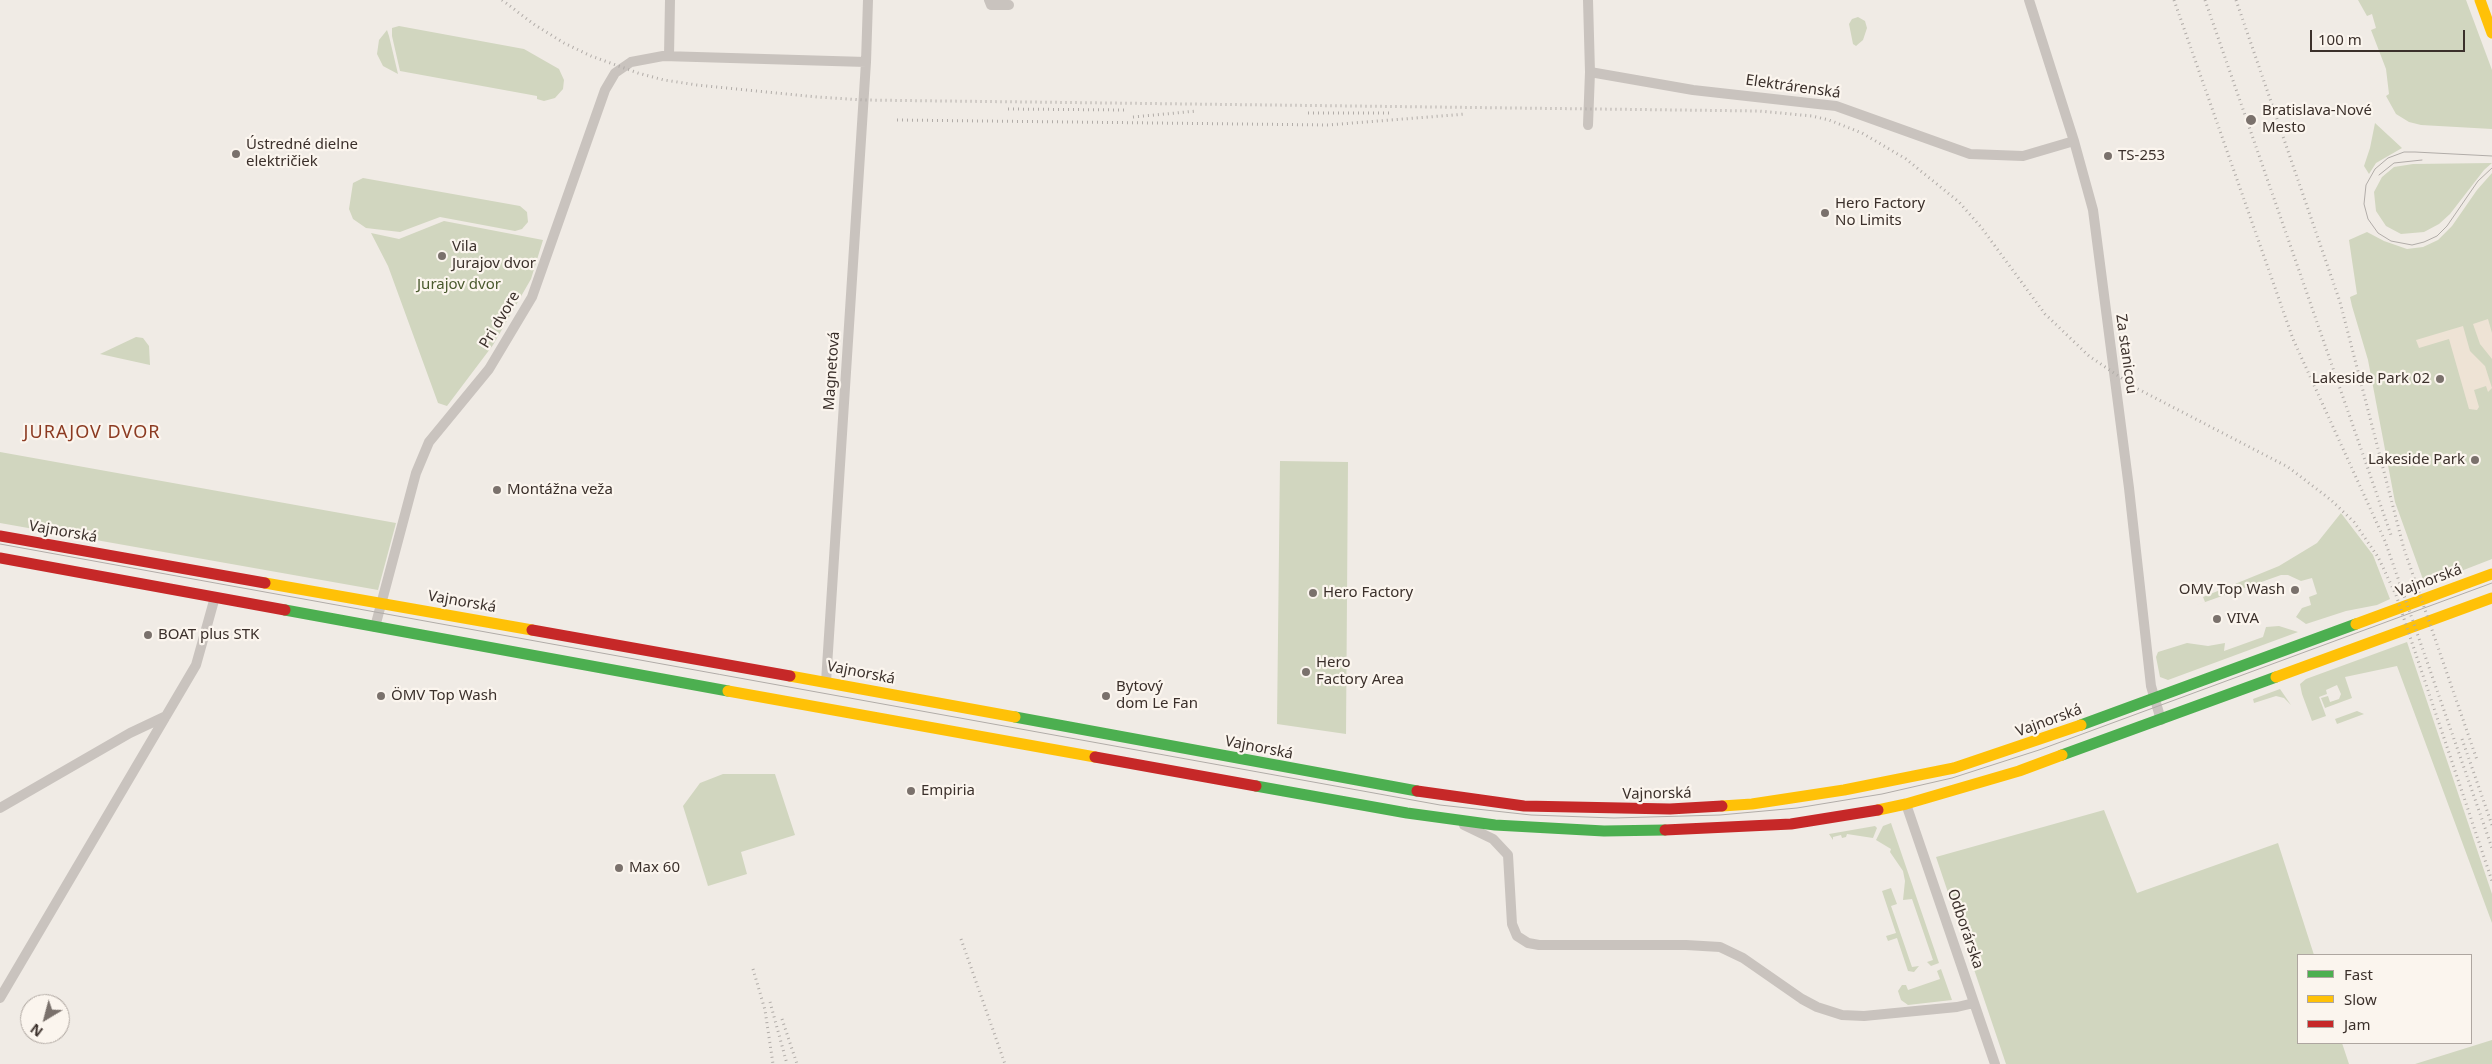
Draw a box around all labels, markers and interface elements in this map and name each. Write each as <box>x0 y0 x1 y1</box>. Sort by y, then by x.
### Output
scale bar <box>2312 20 2467 52</box>
text: 100 m <box>2318 29 2362 49</box>
street label: Elektrárenská <box>1744 71 1842 103</box>
place label: Bratislava-Nové Mesto <box>2262 102 2372 137</box>
marker: Bratislava-Nové Mesto <box>2244 113 2258 127</box>
place label: Ústredné dielne električiek <box>246 136 358 171</box>
place label: TS-253 <box>2118 147 2165 165</box>
marker: Ústredné dielne električiek <box>230 148 242 160</box>
marker: TS-253 <box>2102 150 2114 162</box>
place label: Hero Factory No Limits <box>1835 195 1925 230</box>
marker: Hero Factory No Limits <box>1819 207 1831 219</box>
place label: Vila Jurajov dvor <box>452 238 536 273</box>
marker: Vila Jurajov dvor <box>436 250 448 262</box>
park label: Jurajov dvor <box>417 276 501 294</box>
street label: Pri dvore <box>476 288 524 352</box>
street label: Za stanicou <box>2111 313 2141 395</box>
street label: Magnetová <box>820 331 844 411</box>
place label: Lakeside Park 02 <box>2312 370 2430 388</box>
marker: Lakeside Park 02 <box>2434 373 2446 385</box>
district label: JURAJOV DVOR <box>22 422 162 444</box>
place label: Lakeside Park <box>2368 451 2465 469</box>
marker: Lakeside Park <box>2469 454 2481 466</box>
place label: Montážna veža <box>507 481 613 499</box>
marker: Montážna veža <box>491 484 503 496</box>
street label: Vajnorská <box>27 517 99 547</box>
street label: Vajnorská <box>2393 561 2465 601</box>
place label: OMV Top Wash <box>2179 581 2285 599</box>
place label: Hero Factory <box>1323 584 1413 602</box>
marker: OMV Top Wash <box>2289 584 2301 596</box>
street label: Vajnorská <box>426 587 498 617</box>
marker: Hero Factory <box>1307 587 1319 599</box>
place label: VIVA <box>2227 610 2259 628</box>
marker: VIVA <box>2211 613 2223 625</box>
place label: BOAT plus STK <box>158 626 259 644</box>
marker: BOAT plus STK <box>142 629 154 641</box>
place label: Hero Factory Area <box>1316 654 1404 689</box>
street label: Vajnorská <box>825 658 897 688</box>
marker: Hero Factory Area <box>1300 666 1312 678</box>
place label: Bytový dom Le Fan <box>1116 678 1198 713</box>
place label: ÖMV Top Wash <box>391 687 497 705</box>
marker: ÖMV Top Wash <box>375 690 387 702</box>
marker: Bytový dom Le Fan <box>1100 690 1112 702</box>
street label: Vajnorská <box>2013 701 2085 741</box>
street label: Vajnorská <box>1223 733 1295 763</box>
place label: Empiria <box>921 782 975 800</box>
street label: Vajnorská <box>1622 784 1692 804</box>
marker: Empiria <box>905 785 917 797</box>
place label: Max 60 <box>629 859 680 877</box>
marker: Max 60 <box>613 862 625 874</box>
street label: Odborárska <box>1943 887 1987 971</box>
legend <box>2297 954 2472 1044</box>
text: Fast <box>2344 964 2373 984</box>
text: Slow <box>2344 989 2377 1009</box>
north arrow <box>20 994 70 1044</box>
text: Jam <box>2344 1014 2371 1034</box>
text: N <box>26 1020 47 1042</box>

